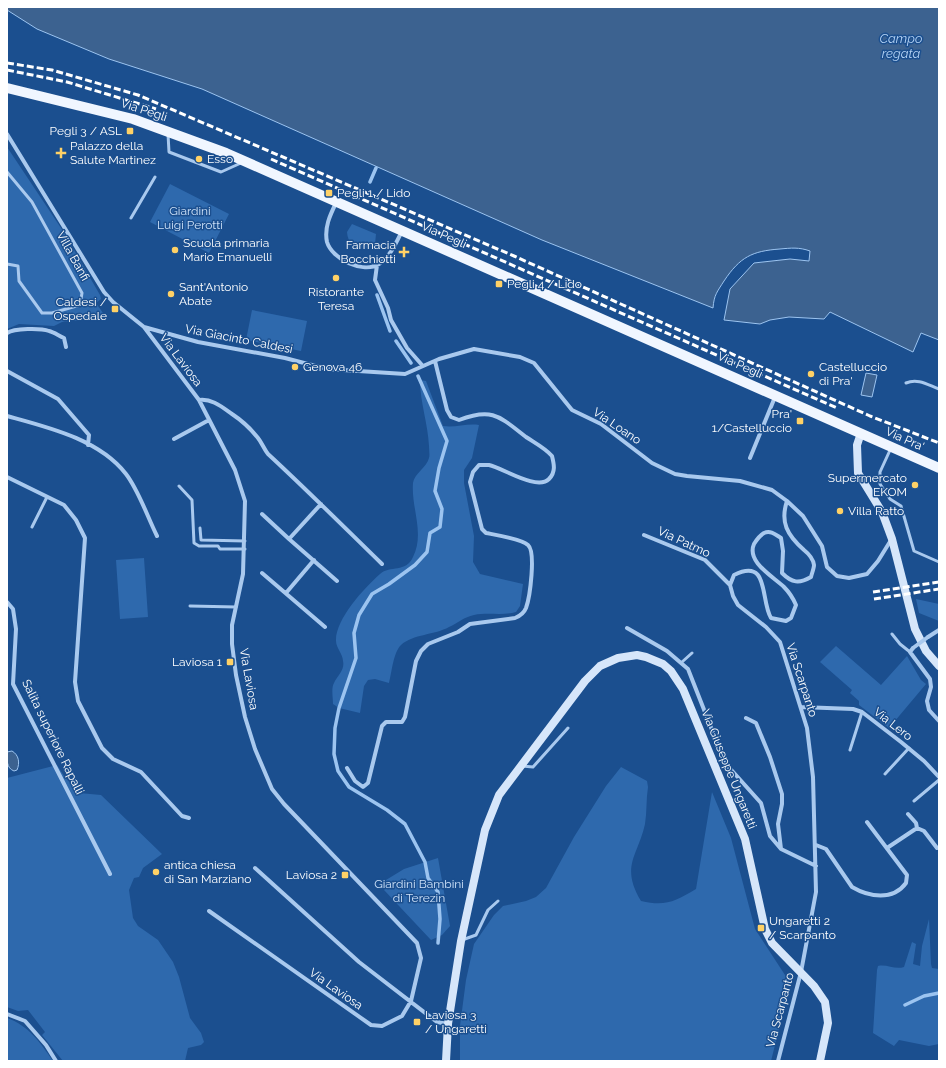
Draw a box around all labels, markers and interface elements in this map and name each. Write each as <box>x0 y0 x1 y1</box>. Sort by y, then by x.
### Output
water label: Campo regata <box>880 31 922 61</box>
street label: Via Pegli <box>119 96 169 124</box>
place label: Pegli 3 / ASL <box>50 124 122 138</box>
marker: Pegli 3 / ASL <box>125 126 135 136</box>
place label: Palazzo della Salute Martinez <box>70 139 156 167</box>
marker: Palazzo della Salute Martinez <box>55 147 67 159</box>
place label: Esso <box>207 152 233 166</box>
marker: Esso <box>194 154 204 164</box>
place label: Pegli 1 / Lido <box>337 186 410 200</box>
marker: Pegli 1 / Lido <box>324 188 334 198</box>
park label: Giardini Luigi Perotti <box>157 204 223 232</box>
street label: Via Pegli <box>419 219 469 251</box>
street label: Villa Banfi <box>54 229 92 283</box>
place label: Scuola primaria Mario Emanuelli <box>183 236 272 264</box>
place label: Farmacia Bocchiotti <box>340 238 396 266</box>
marker: Scuola primaria Mario Emanuelli <box>170 245 180 255</box>
marker: Farmacia Bocchiotti <box>399 247 409 257</box>
marker: Ristorante Teresa <box>331 273 341 283</box>
place label: Pegli 4 / Lido <box>507 277 582 291</box>
marker: Pegli 4 / Lido <box>494 279 504 289</box>
place label: Sant'Antonio Abate <box>179 280 248 308</box>
place label: Ristorante Teresa <box>308 285 364 313</box>
marker: Sant'Antonio Abate <box>166 289 176 299</box>
place label: Caldesi / Ospedale <box>53 295 107 323</box>
marker: Caldesi / Ospedale <box>110 304 120 314</box>
street label: Via Giacinto Caldesi <box>184 322 294 356</box>
street label: Via Laviosa <box>157 331 205 389</box>
street label: Via Pegli <box>715 349 765 381</box>
place label: Genova 46 <box>303 360 362 374</box>
place label: Castelluccio di Pra' <box>819 360 887 388</box>
marker: Genova 46 <box>290 362 300 372</box>
marker: Castelluccio di Pra' <box>806 369 816 379</box>
street label: Via Loano <box>590 405 644 447</box>
place label: Pra' 1/Castelluccio <box>712 407 792 435</box>
marker: Pra' 1/Castelluccio <box>795 416 805 426</box>
street label: Via Pra' <box>884 424 926 454</box>
place label: Supermercato EKOM <box>828 471 907 499</box>
marker: Supermercato EKOM <box>910 480 920 490</box>
place label: Villa Ratto <box>848 504 904 518</box>
marker: Villa Ratto <box>835 506 845 516</box>
street label: Via Patmo <box>655 524 713 560</box>
street label: Via Scarpanto <box>783 641 821 719</box>
street label: Via Laviosa <box>237 647 261 711</box>
place label: Laviosa 1 <box>172 655 222 669</box>
marker: Laviosa 1 <box>225 657 235 667</box>
street label: Salita superiore Rapalli <box>19 677 87 797</box>
street label: Via Lero <box>871 704 915 744</box>
street label: Via Giuseppe Ungaretti <box>699 707 759 831</box>
place label: antica chiesa di San Marziano <box>164 858 251 886</box>
marker: antica chiesa di San Marziano <box>151 867 161 877</box>
place label: Laviosa 2 <box>286 868 337 882</box>
marker: Laviosa 2 <box>340 870 350 880</box>
park label: Giardini Bambini di Terezin <box>374 877 464 905</box>
place label: Ungaretti 2 / Scarpanto <box>769 914 836 942</box>
marker: Ungaretti 2 / Scarpanto <box>756 923 766 933</box>
street label: Via Laviosa <box>307 965 365 1013</box>
street label: Via Scarpanto <box>763 971 797 1049</box>
place label: Laviosa 3 / Ungaretti <box>425 1008 487 1036</box>
marker: Laviosa 3 / Ungaretti <box>412 1017 422 1027</box>

